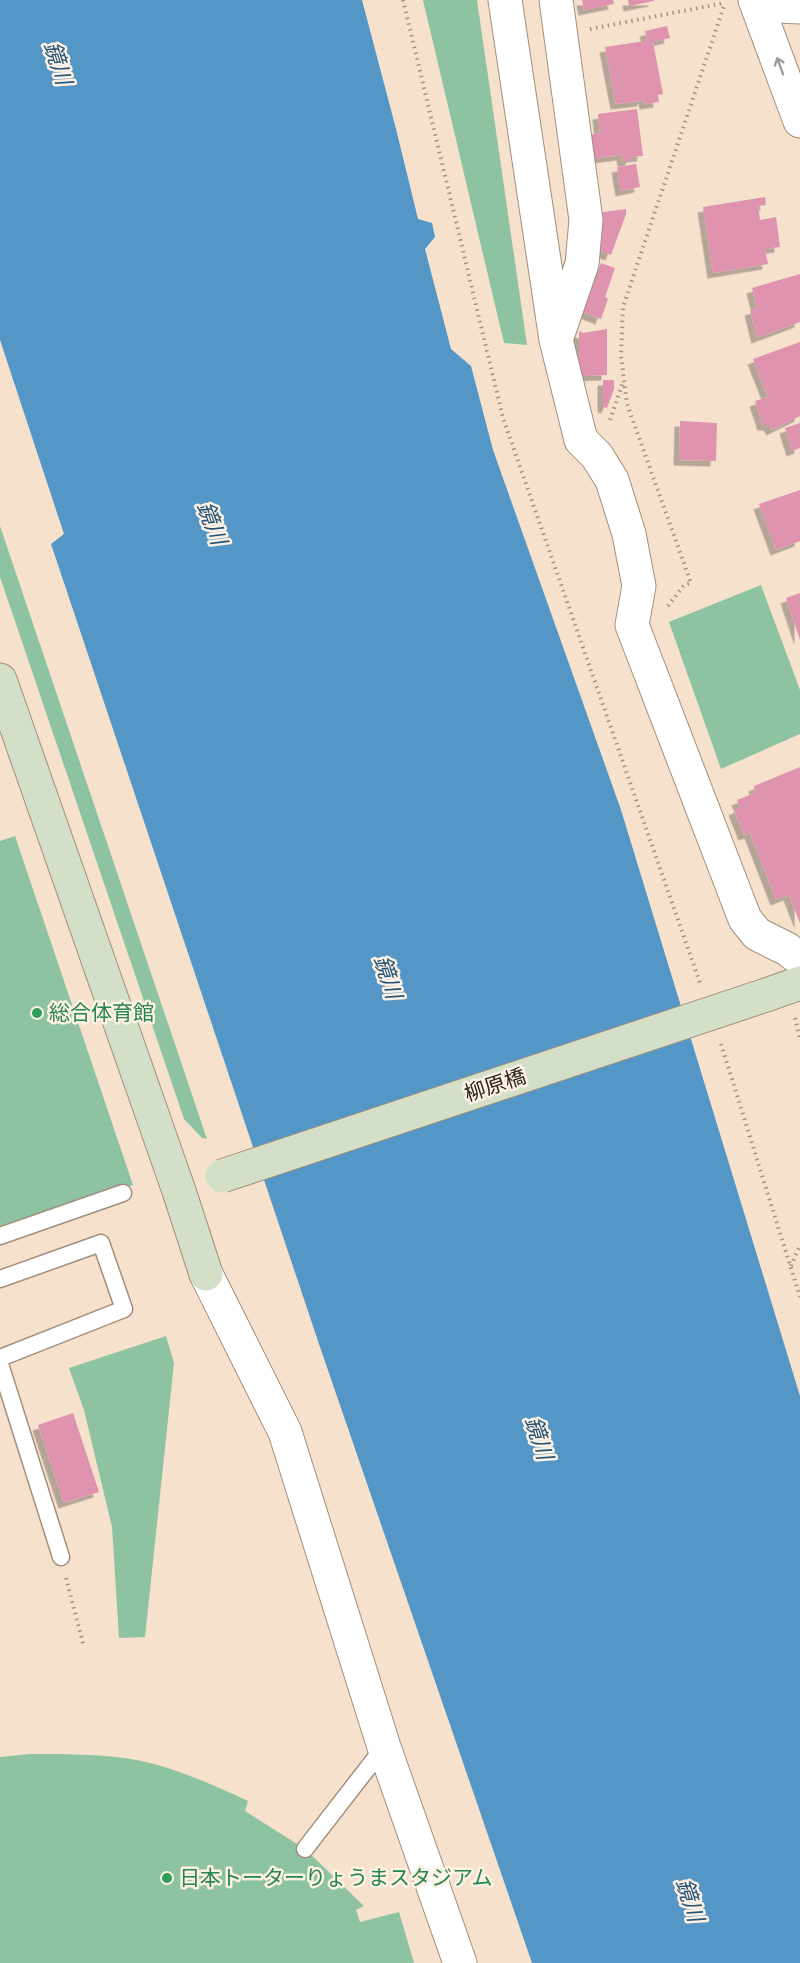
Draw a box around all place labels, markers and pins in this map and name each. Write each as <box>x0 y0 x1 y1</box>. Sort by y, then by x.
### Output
place label: 総合体育館 <box>49 1001 154 1025</box>
marker: 総合体育館 <box>30 1006 44 1020</box>
place label: 日本トーターりょうまスタジアム <box>179 1866 493 1890</box>
marker: 日本トーターりょうまスタジアム <box>160 1871 174 1885</box>

